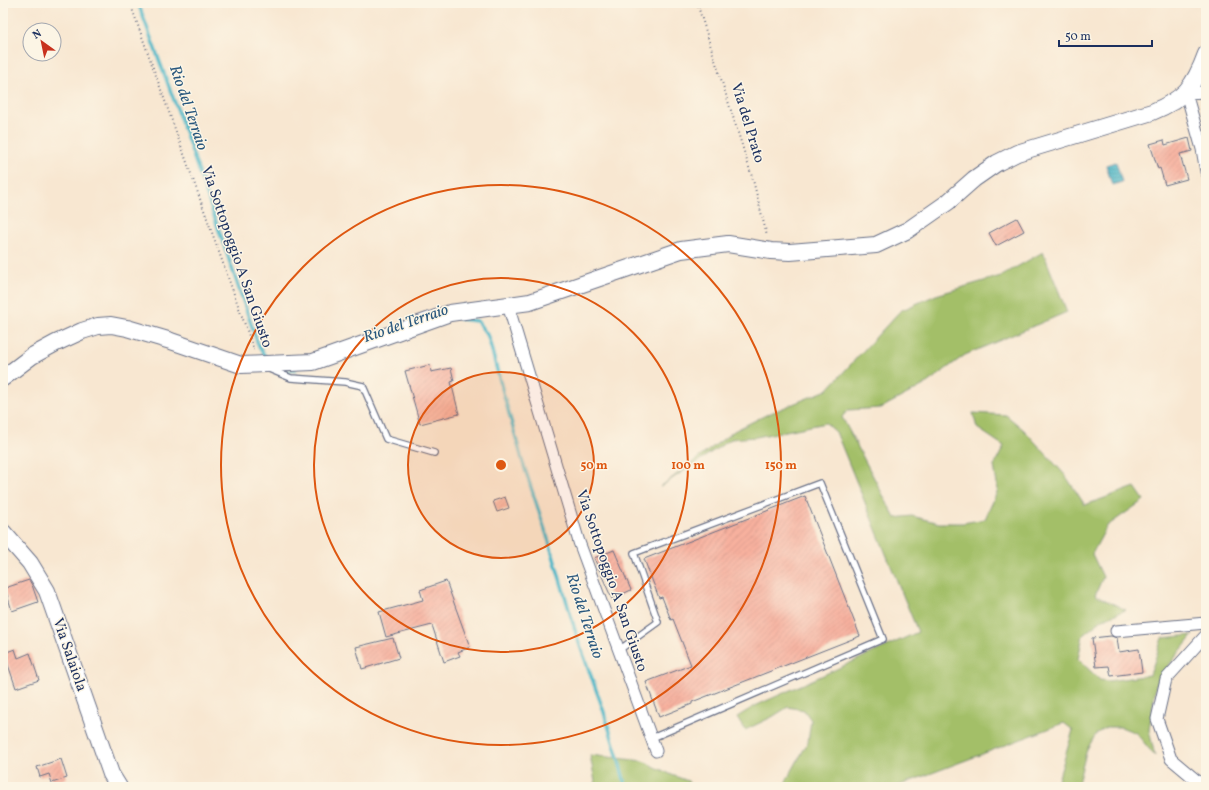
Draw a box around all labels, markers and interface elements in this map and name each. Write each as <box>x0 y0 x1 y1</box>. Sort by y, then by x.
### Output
north arrow <box>22 22 62 62</box>
scale bar <box>1059 22 1152 48</box>
text: N <box>30 26 45 43</box>
text: 50 m <box>1065 29 1091 45</box>
water label: Rio del Terraio <box>163 62 213 154</box>
street label: Via del Prato <box>725 80 769 166</box>
street label: Via Sottopoggio A San Giusto <box>195 163 277 351</box>
water label: Rio del Terraio <box>360 299 452 349</box>
centre of rings <box>494 458 508 472</box>
text: 50 m <box>580 458 608 474</box>
text: 100 m <box>671 458 705 474</box>
text: 150 m <box>765 458 797 474</box>
street label: Via Sottopoggio A San Giusto <box>570 487 652 675</box>
water label: Rio del Terraio <box>560 570 608 662</box>
street label: Via Salaiola <box>47 615 91 695</box>

